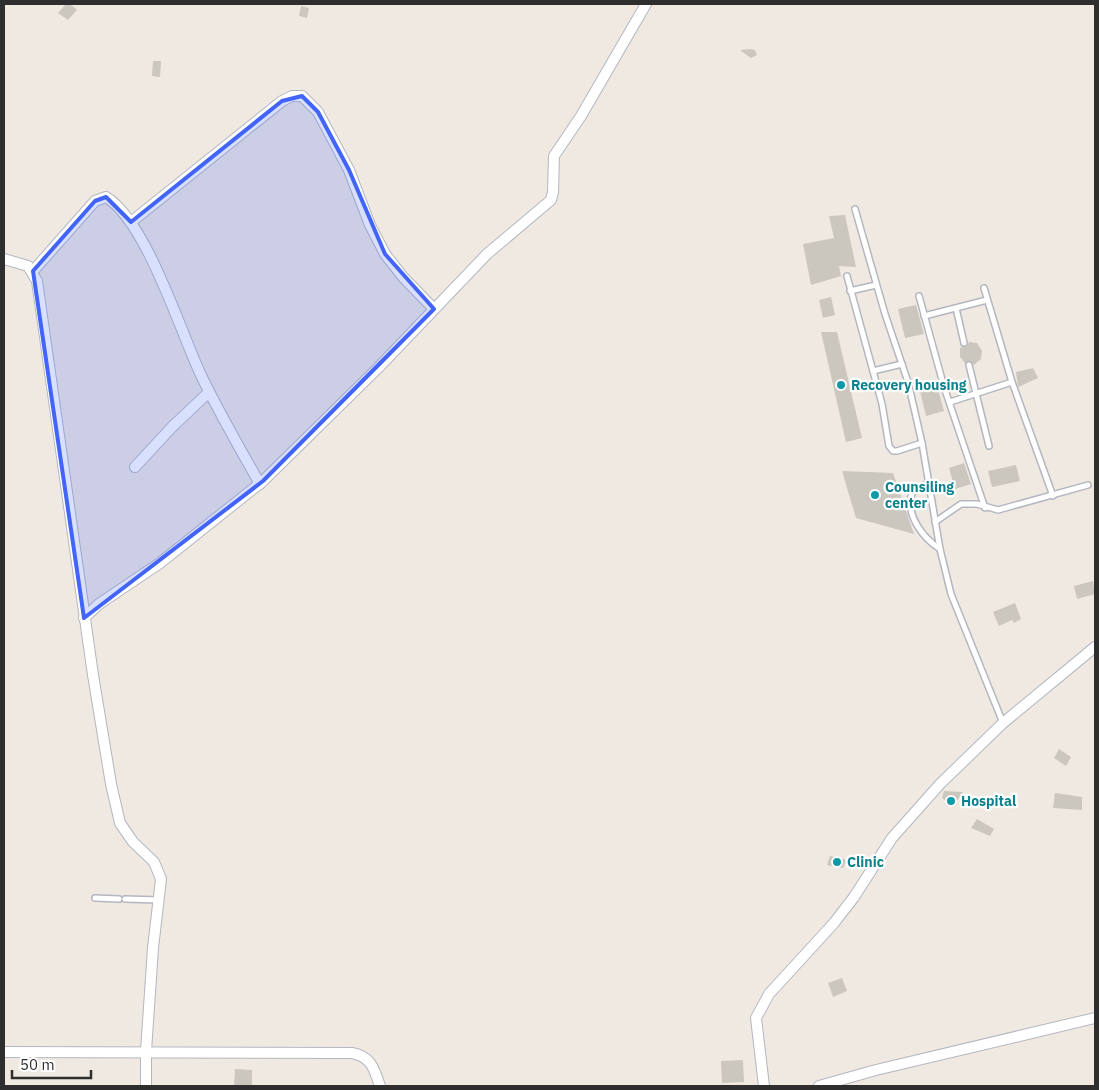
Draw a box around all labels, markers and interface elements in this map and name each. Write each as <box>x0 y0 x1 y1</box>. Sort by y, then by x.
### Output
place label: Recovery housing <box>851 376 967 394</box>
marker: Recovery housing <box>835 379 847 391</box>
place label: Counsiling center <box>885 478 954 512</box>
marker: Counsiling center <box>869 489 881 501</box>
place label: Hospital <box>961 792 1016 810</box>
marker: Hospital <box>945 795 957 807</box>
place label: Clinic <box>847 853 884 871</box>
marker: Clinic <box>831 856 843 868</box>
scale bar <box>12 1048 91 1080</box>
text: 50 m <box>20 1055 55 1074</box>

